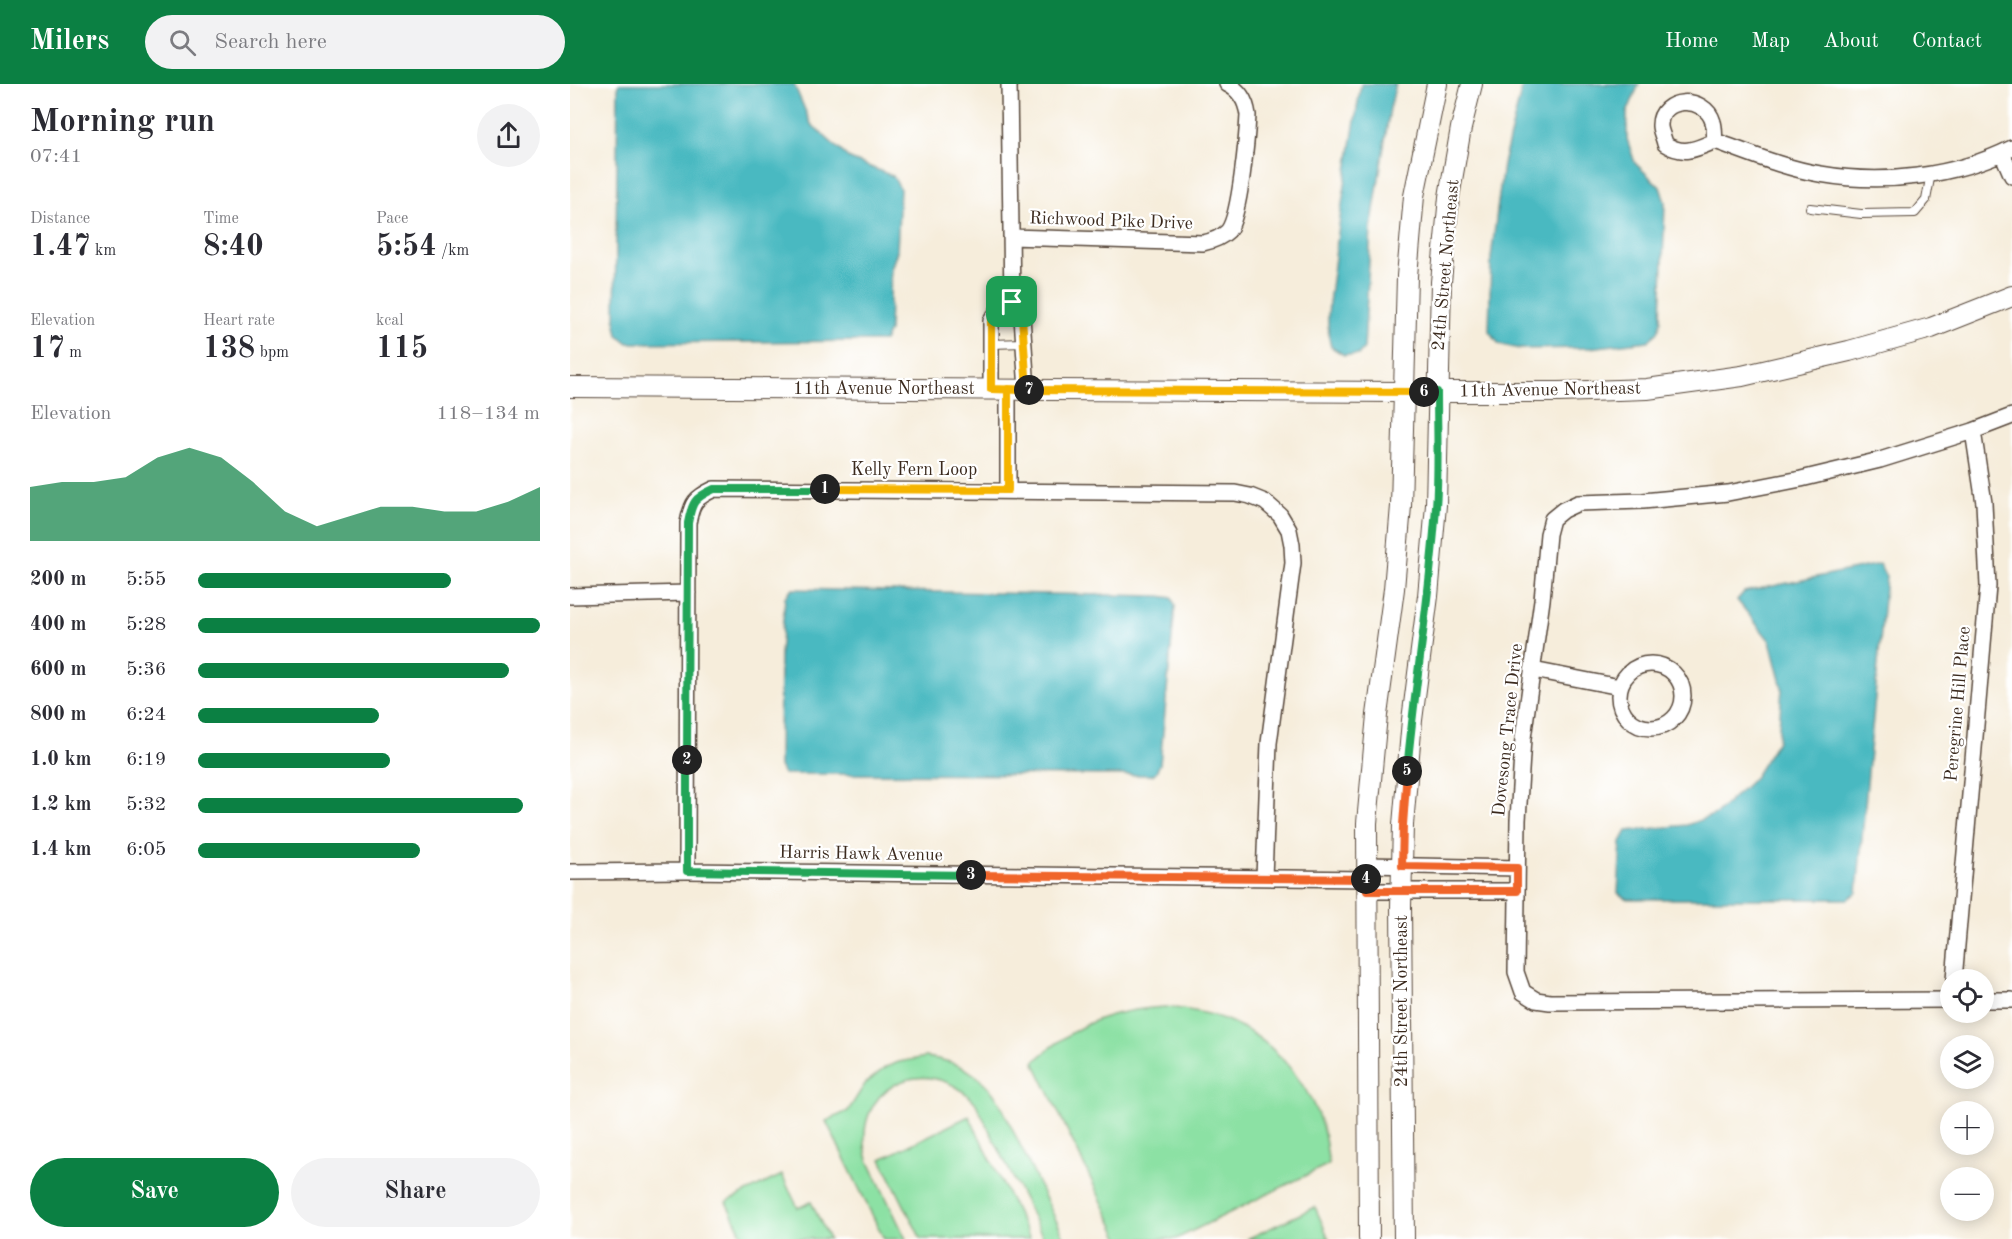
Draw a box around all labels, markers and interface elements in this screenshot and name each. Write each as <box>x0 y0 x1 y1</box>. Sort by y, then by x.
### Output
search box <box>145 15 565 69</box>
icon: search <box>166 26 199 59</box>
text: Milers <box>30 28 109 56</box>
text: Search here <box>214 31 327 53</box>
text: Home <box>1665 31 1718 52</box>
text: Map <box>1751 31 1790 52</box>
text: About <box>1823 31 1879 52</box>
text: Contact <box>1912 31 1982 52</box>
button: share <box>477 104 540 167</box>
text: Morning run <box>30 106 215 139</box>
text: 07:41 <box>30 147 82 167</box>
street label: 24th Street Northeast <box>1430 178 1462 352</box>
street label: Richwood Pike Drive <box>1029 209 1193 233</box>
text: Distance <box>30 211 90 227</box>
text: Time <box>203 211 239 227</box>
text: Pace <box>376 211 408 227</box>
text: 1.47 <box>30 232 91 262</box>
text: 8:40 <box>203 232 264 262</box>
text: 5:54 <box>376 232 437 262</box>
text: km <box>91 243 116 259</box>
text: /km <box>437 243 469 259</box>
pin <box>986 276 1037 327</box>
icon: arrive <box>995 285 1028 318</box>
text: Elevation <box>30 313 95 329</box>
text: Heart rate <box>203 313 275 329</box>
text: kcal <box>376 313 404 329</box>
text: 17 <box>30 334 65 364</box>
text: 138 <box>203 334 255 364</box>
text: 115 <box>376 334 428 364</box>
text: m <box>65 345 82 361</box>
text: bpm <box>255 345 289 361</box>
pin: 7 <box>1014 375 1044 405</box>
pin: 6 <box>1409 377 1439 407</box>
street label: 11th Avenue Northeast <box>1459 379 1641 401</box>
street label: 11th Avenue Northeast <box>793 380 975 398</box>
text: 7 <box>1024 382 1034 398</box>
text: 6 <box>1419 384 1429 400</box>
text: Elevation <box>30 404 111 424</box>
text: 118–134 m <box>437 404 540 424</box>
street label: Kelly Fern Loop <box>851 461 977 479</box>
pin: 1 <box>810 474 840 504</box>
text: 1 <box>820 481 830 497</box>
text: 200 m <box>30 570 86 590</box>
text: 5:55 <box>126 570 166 590</box>
text: 400 m <box>30 615 86 635</box>
text: 5:28 <box>126 615 166 635</box>
street label: Peregrine Hill Place <box>1942 625 1974 783</box>
street label: Dovesong Trace Drive <box>1490 643 1526 817</box>
text: 600 m <box>30 660 86 680</box>
text: 5:36 <box>126 660 166 680</box>
text: 800 m <box>30 705 86 725</box>
text: 6:24 <box>126 705 166 725</box>
pin: 2 <box>672 745 702 775</box>
text: 1.0 km <box>30 750 92 770</box>
text: 6:19 <box>126 750 166 770</box>
text: 2 <box>682 752 692 768</box>
pin: 5 <box>1392 756 1422 786</box>
text: 5 <box>1402 763 1412 779</box>
text: 1.2 km <box>30 795 92 815</box>
text: 5:32 <box>126 795 166 815</box>
text: 1.4 km <box>30 840 92 860</box>
text: 6:05 <box>126 840 166 860</box>
street label: Harris Hawk Avenue <box>779 844 943 864</box>
pin: 3 <box>956 860 986 890</box>
pin: 4 <box>1351 864 1381 894</box>
text: 3 <box>966 867 976 883</box>
text: 4 <box>1361 871 1371 887</box>
street label: 24th Street Northeast <box>1393 915 1411 1087</box>
map controls <box>1940 969 1994 1221</box>
button: locate <box>1940 969 1994 1023</box>
button: layers <box>1940 1035 1994 1089</box>
button: + <box>1940 1101 1994 1155</box>
button: Save <box>30 1158 279 1227</box>
button: Share <box>291 1158 540 1227</box>
button: − <box>1940 1167 1994 1221</box>

